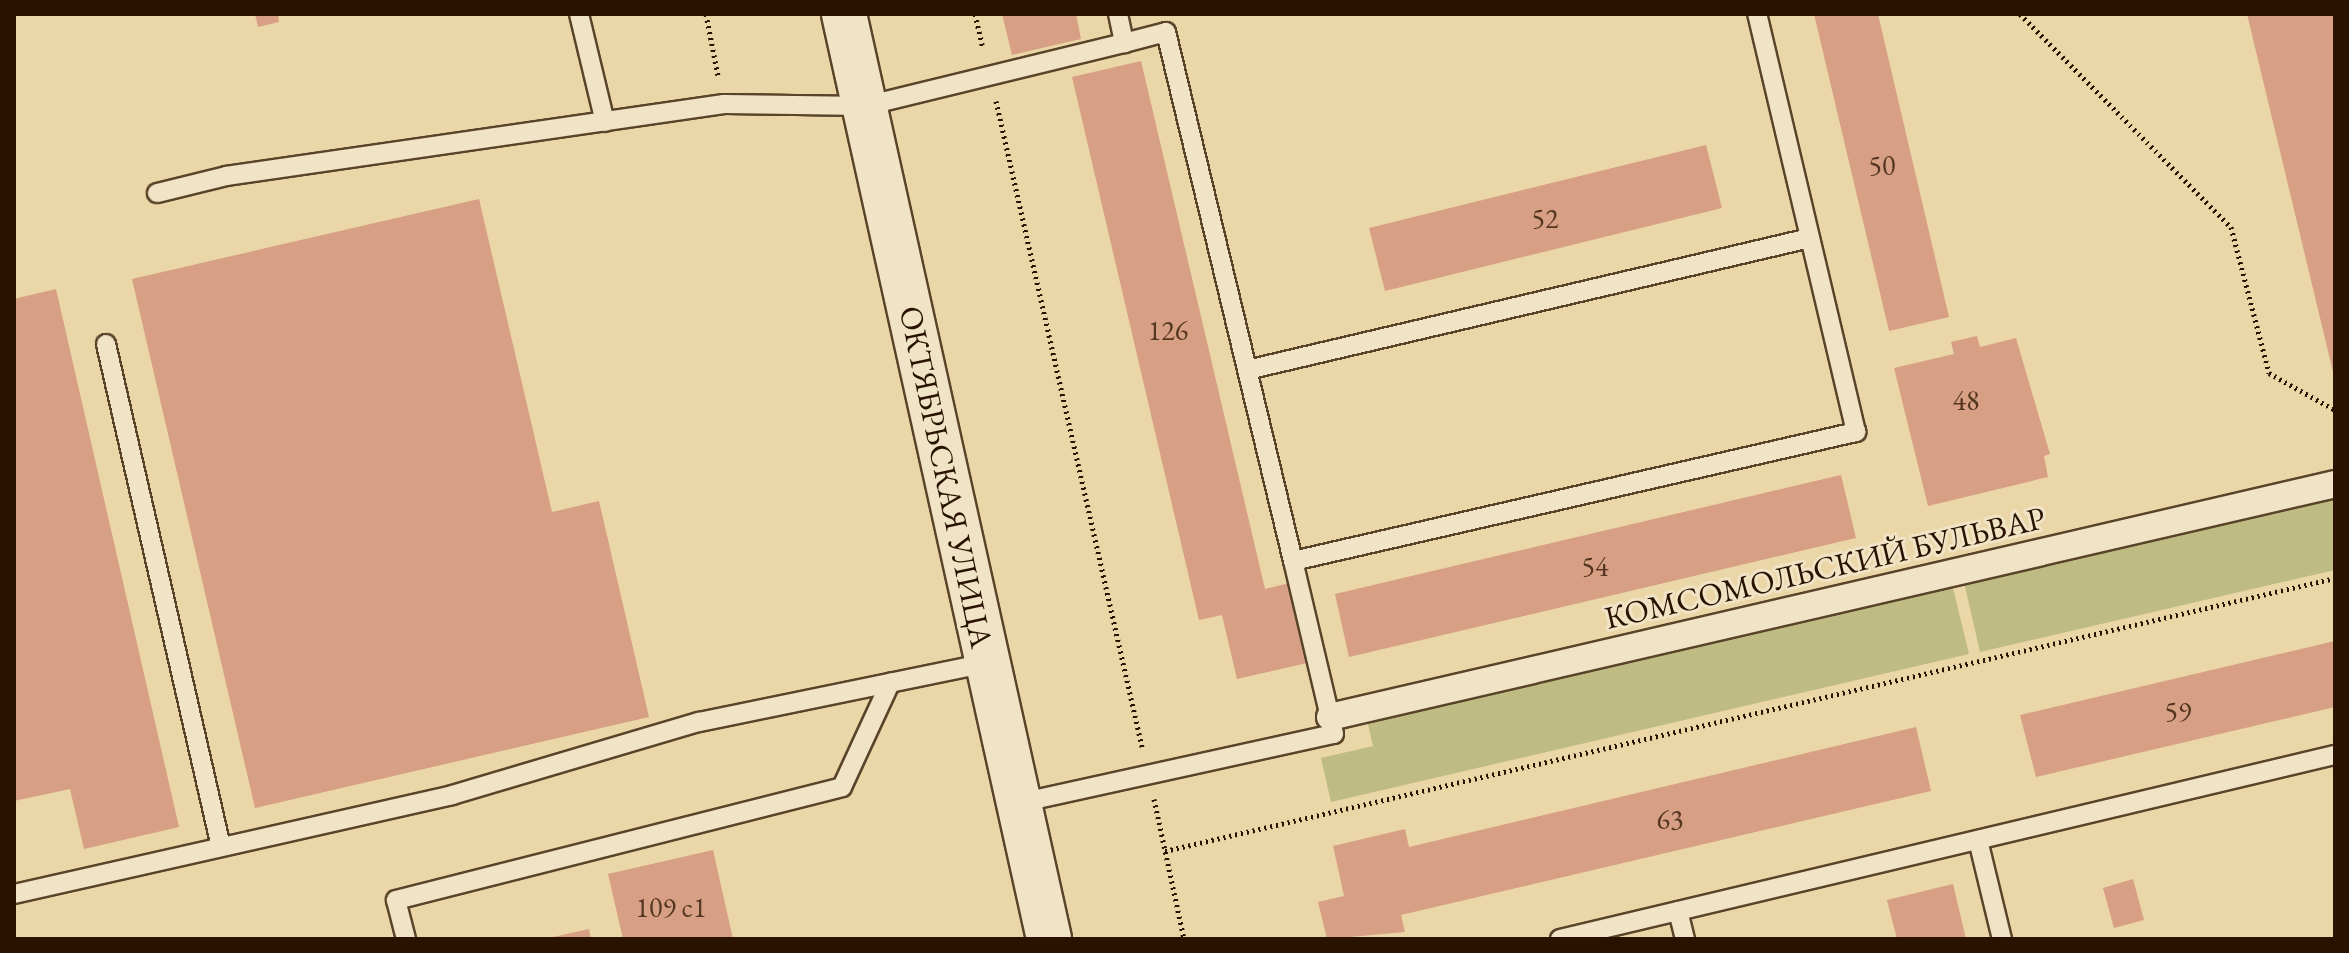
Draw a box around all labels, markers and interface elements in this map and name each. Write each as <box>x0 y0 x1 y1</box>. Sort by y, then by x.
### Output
house number: 50 <box>1869 148 1895 182</box>
house number: 52 <box>1532 201 1558 235</box>
street label: ОКТЯБРЬСКАЯ УЛИЦА <box>891 302 1001 652</box>
house number: 126 <box>1148 313 1188 347</box>
house number: 48 <box>1953 383 1979 417</box>
street label: КОМСОМОЛЬСКИЙ БУЛЬВАР <box>1601 499 2049 637</box>
house number: 54 <box>1582 549 1608 583</box>
house number: 59 <box>2165 694 2191 728</box>
house number: 63 <box>1657 802 1683 836</box>
house number: 109 с1 <box>636 890 706 924</box>

